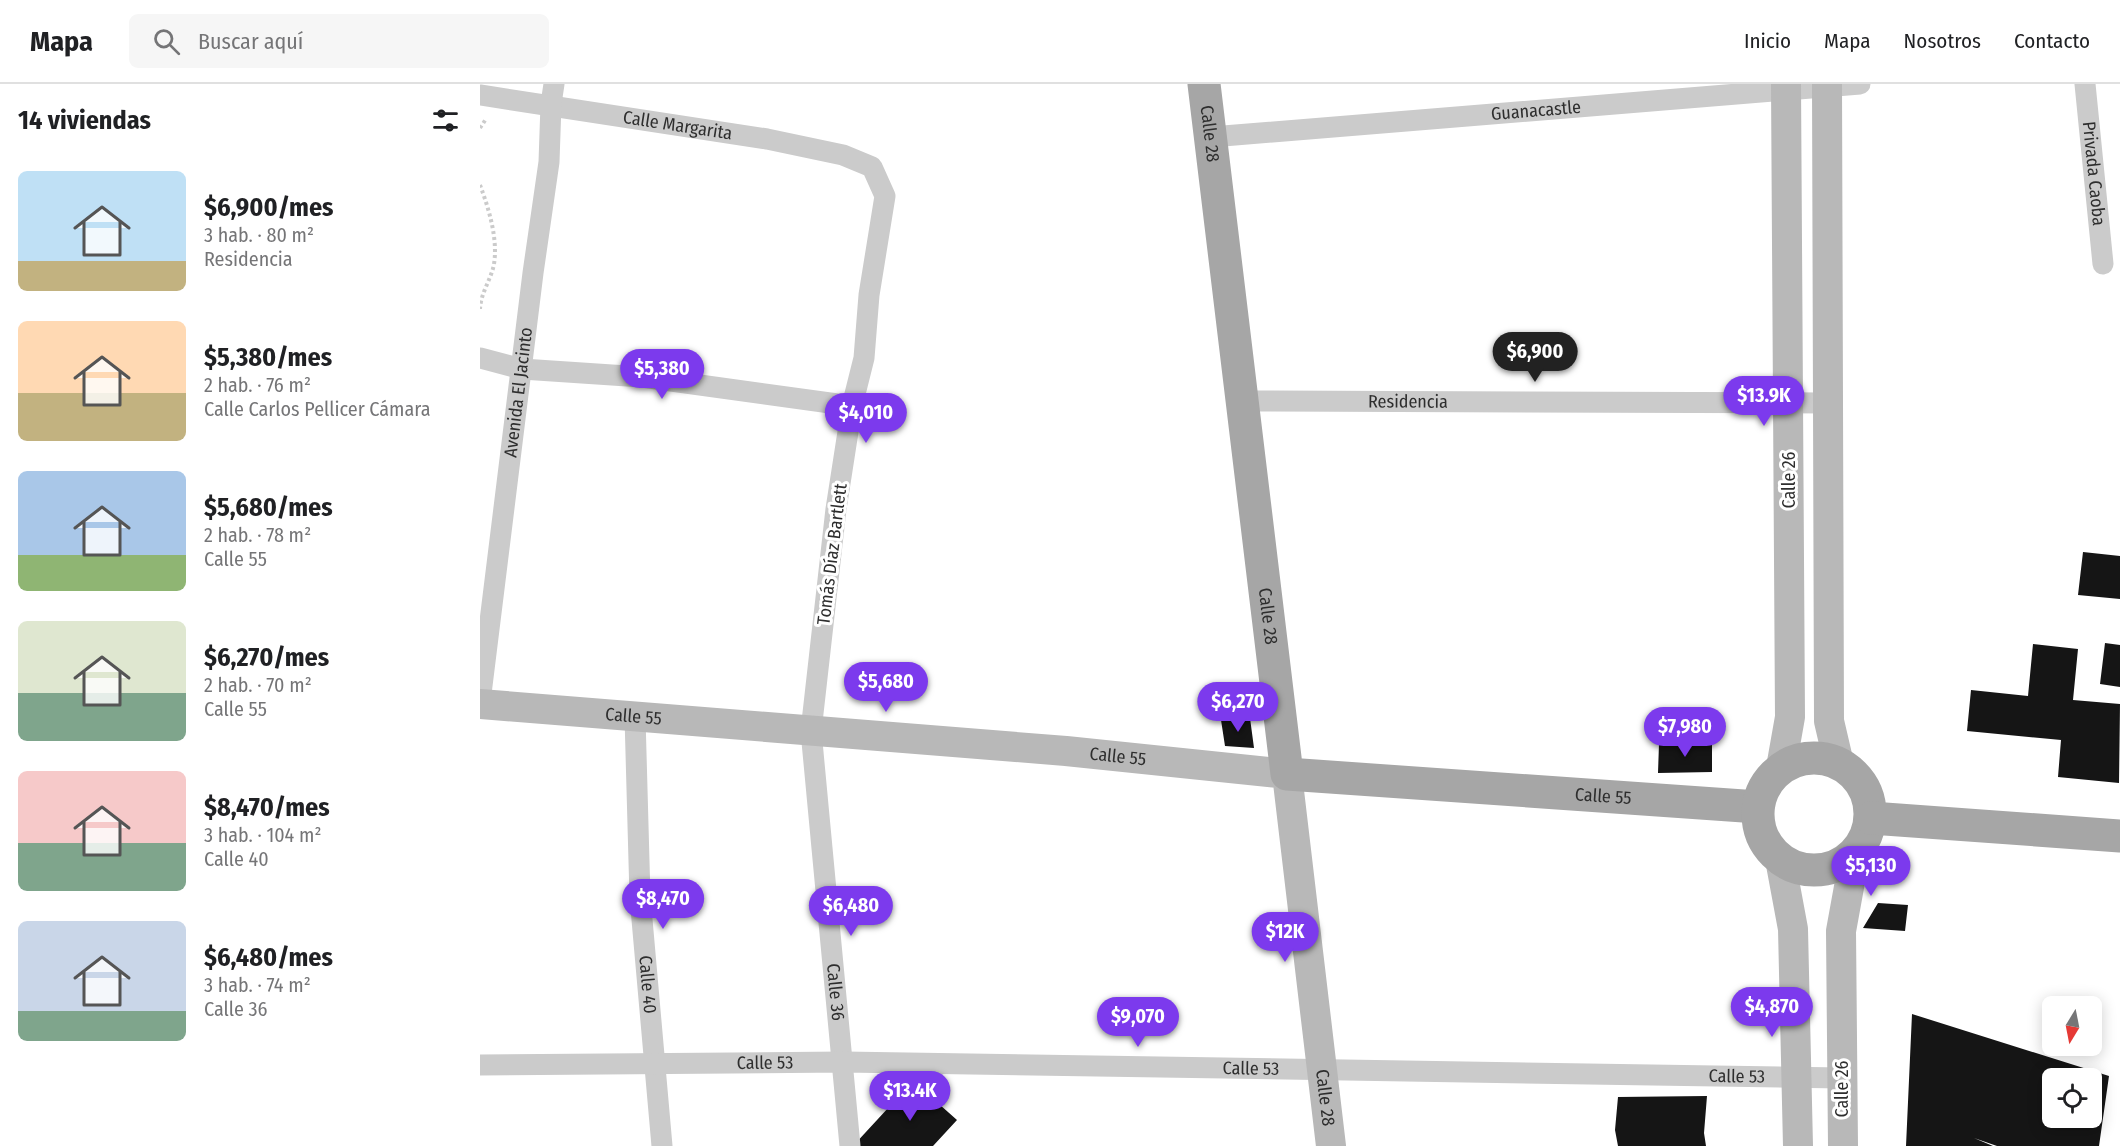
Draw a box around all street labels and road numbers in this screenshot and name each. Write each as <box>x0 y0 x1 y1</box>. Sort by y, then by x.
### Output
street label: Guanacastle <box>1490 96 1582 125</box>
street label: Calle 28 <box>1196 104 1224 163</box>
street label: Calle Margarita <box>622 106 734 145</box>
street label: Privada Caoba <box>2078 120 2110 227</box>
street label: Avenida El Jacinto <box>499 326 537 459</box>
street label: Residencia <box>1368 390 1448 413</box>
street label: Calle 26 <box>1778 451 1800 509</box>
street label: Tomás Díaz Bartlett <box>812 482 852 626</box>
street label: Calle 28 <box>1254 586 1282 646</box>
street label: Calle 55 <box>604 703 663 730</box>
street label: Calle 55 <box>1089 743 1147 770</box>
street label: Calle 55 <box>1574 783 1632 809</box>
street label: Calle 40 <box>634 955 661 1015</box>
street label: Calle 36 <box>822 963 849 1022</box>
street label: Calle 53 <box>737 1051 793 1074</box>
street label: Calle 53 <box>1223 1057 1279 1080</box>
street label: Calle 26 <box>1831 1060 1853 1118</box>
street label: Calle 53 <box>1708 1065 1765 1088</box>
street label: Calle 28 <box>1311 1068 1340 1127</box>

